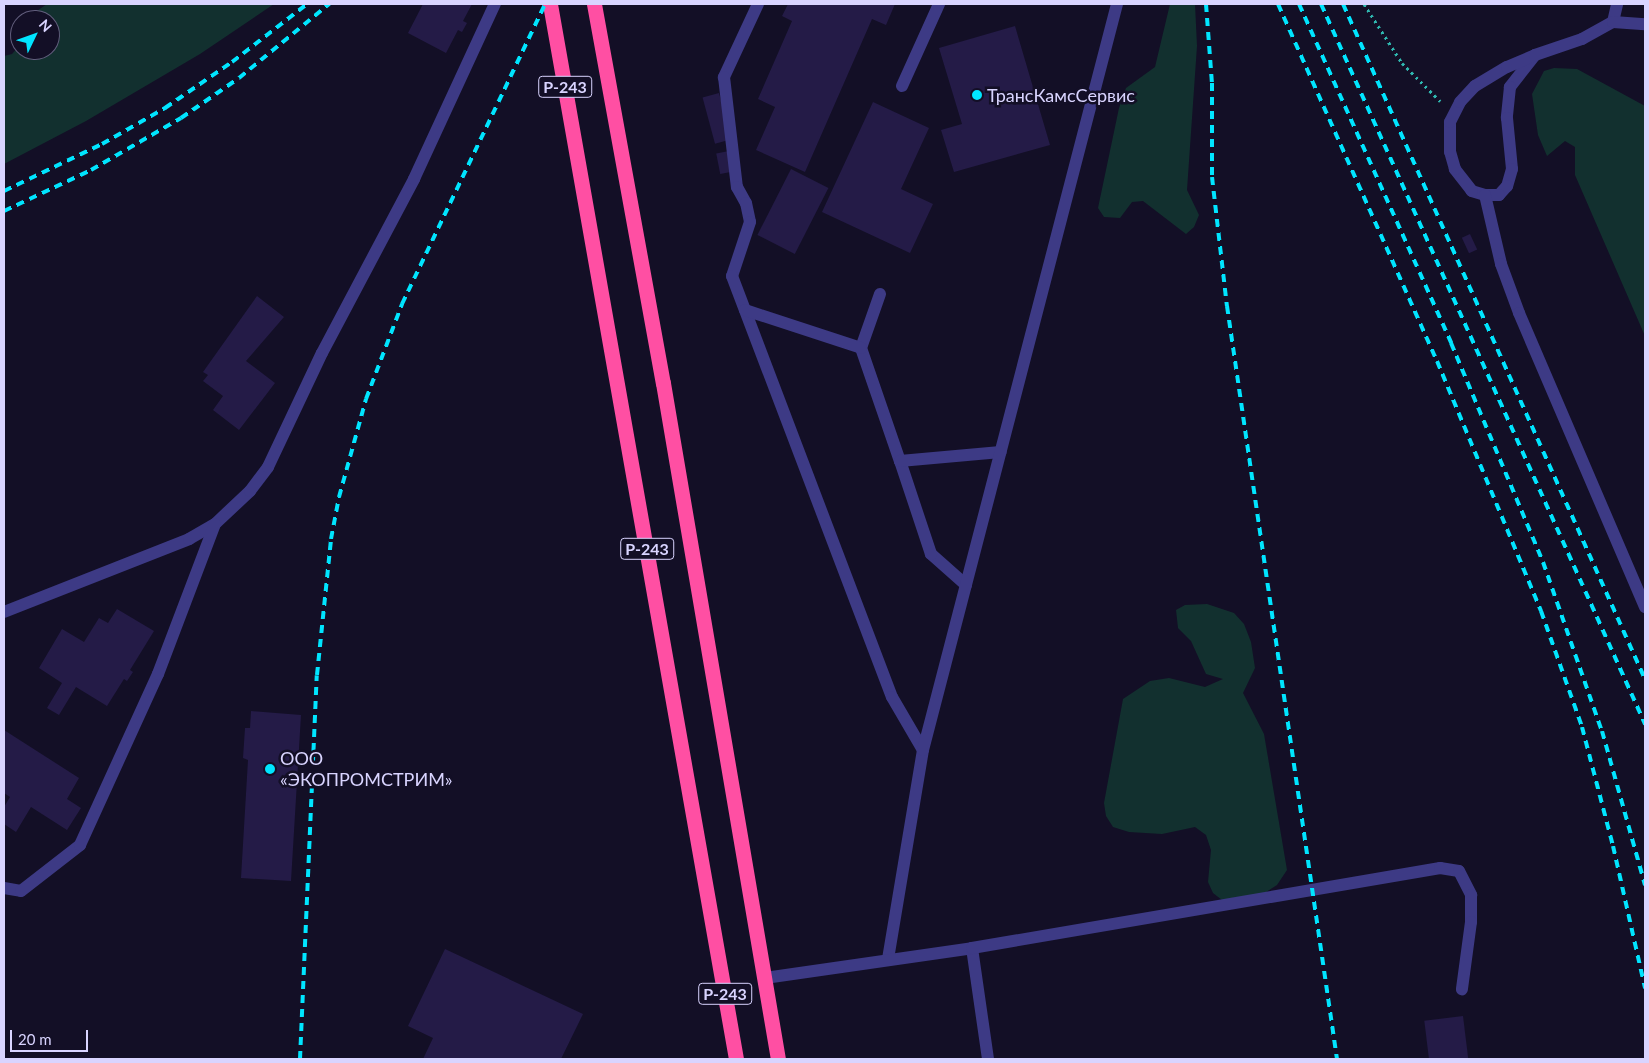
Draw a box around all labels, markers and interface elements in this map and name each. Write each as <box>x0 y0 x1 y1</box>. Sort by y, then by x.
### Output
north arrow <box>10 10 60 60</box>
text: N <box>36 16 56 35</box>
road number: Р-243 <box>538 74 592 100</box>
place label: ТрансКамсСервис <box>987 84 1135 106</box>
marker: ТрансКамсСервис <box>971 89 983 101</box>
road number: Р-243 <box>620 536 674 562</box>
place label: ООО «ЭКОПРОМСТРИМ» <box>280 748 453 791</box>
marker: ООО «ЭКОПРОМСТРИМ» <box>264 763 276 775</box>
road number: Р-243 <box>698 981 752 1008</box>
scale bar <box>12 1020 90 1052</box>
text: 20 m <box>18 1030 52 1048</box>

